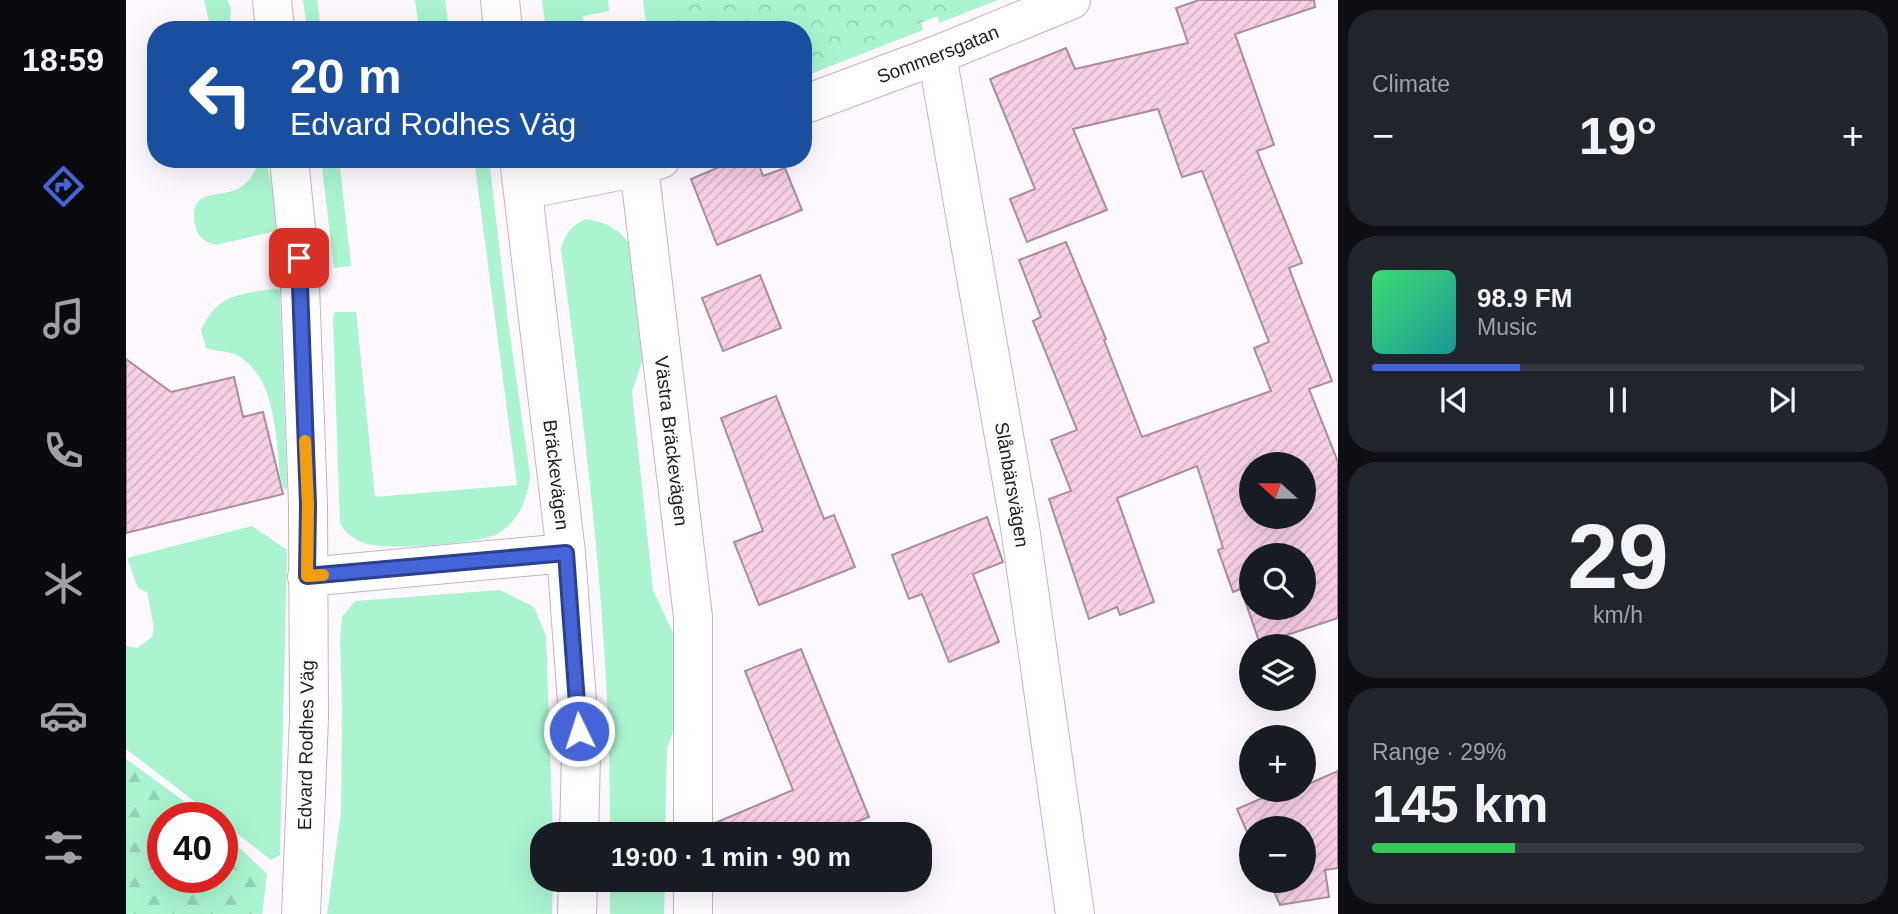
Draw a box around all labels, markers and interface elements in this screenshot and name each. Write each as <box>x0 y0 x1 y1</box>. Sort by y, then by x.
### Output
street label: Sommersgatan <box>874 20 1002 87</box>
text: 18:59 <box>22 42 104 78</box>
icon: left <box>175 49 266 140</box>
text: 20 m <box>290 49 402 103</box>
text: Climate <box>1372 71 1450 97</box>
text: Edvard Rodhes Väg <box>290 106 576 142</box>
text: 19° <box>1579 107 1657 165</box>
text: − <box>1372 115 1394 157</box>
text: + <box>1842 115 1864 157</box>
icon: directions <box>39 162 88 211</box>
pin <box>269 228 329 288</box>
icon: arrive <box>280 239 318 277</box>
text: 98.9 FM <box>1477 283 1572 313</box>
icon: music <box>39 294 88 343</box>
text: Music <box>1477 314 1537 340</box>
street label: Västra Bräckevägen <box>651 355 693 527</box>
icon: previous <box>1435 381 1473 419</box>
icon: pause <box>1599 381 1637 419</box>
icon: next <box>1763 381 1801 419</box>
street label: Bräckevägen <box>540 418 574 531</box>
street label: Slånbärsvägen <box>991 420 1033 548</box>
icon: phone <box>39 426 88 475</box>
north arrow <box>1239 452 1316 528</box>
map controls <box>1239 452 1316 893</box>
text: 29 <box>1567 506 1669 607</box>
button: search <box>1239 543 1316 620</box>
icon: climate <box>39 559 88 608</box>
text: km/h <box>1593 602 1643 628</box>
button: layers <box>1239 634 1316 711</box>
street label: Edvard Rodhes Väg <box>294 660 318 830</box>
icon: car <box>39 691 88 740</box>
position arrow <box>542 694 616 768</box>
button: + <box>1239 725 1316 802</box>
text: Range · 29% <box>1372 739 1506 765</box>
text: 145 km <box>1372 775 1548 833</box>
speed limit sign: 40 <box>147 802 238 893</box>
button: − <box>1239 816 1316 893</box>
icon: filters <box>39 823 88 872</box>
text: 19:00 · 1 min · 90 m <box>611 842 851 872</box>

